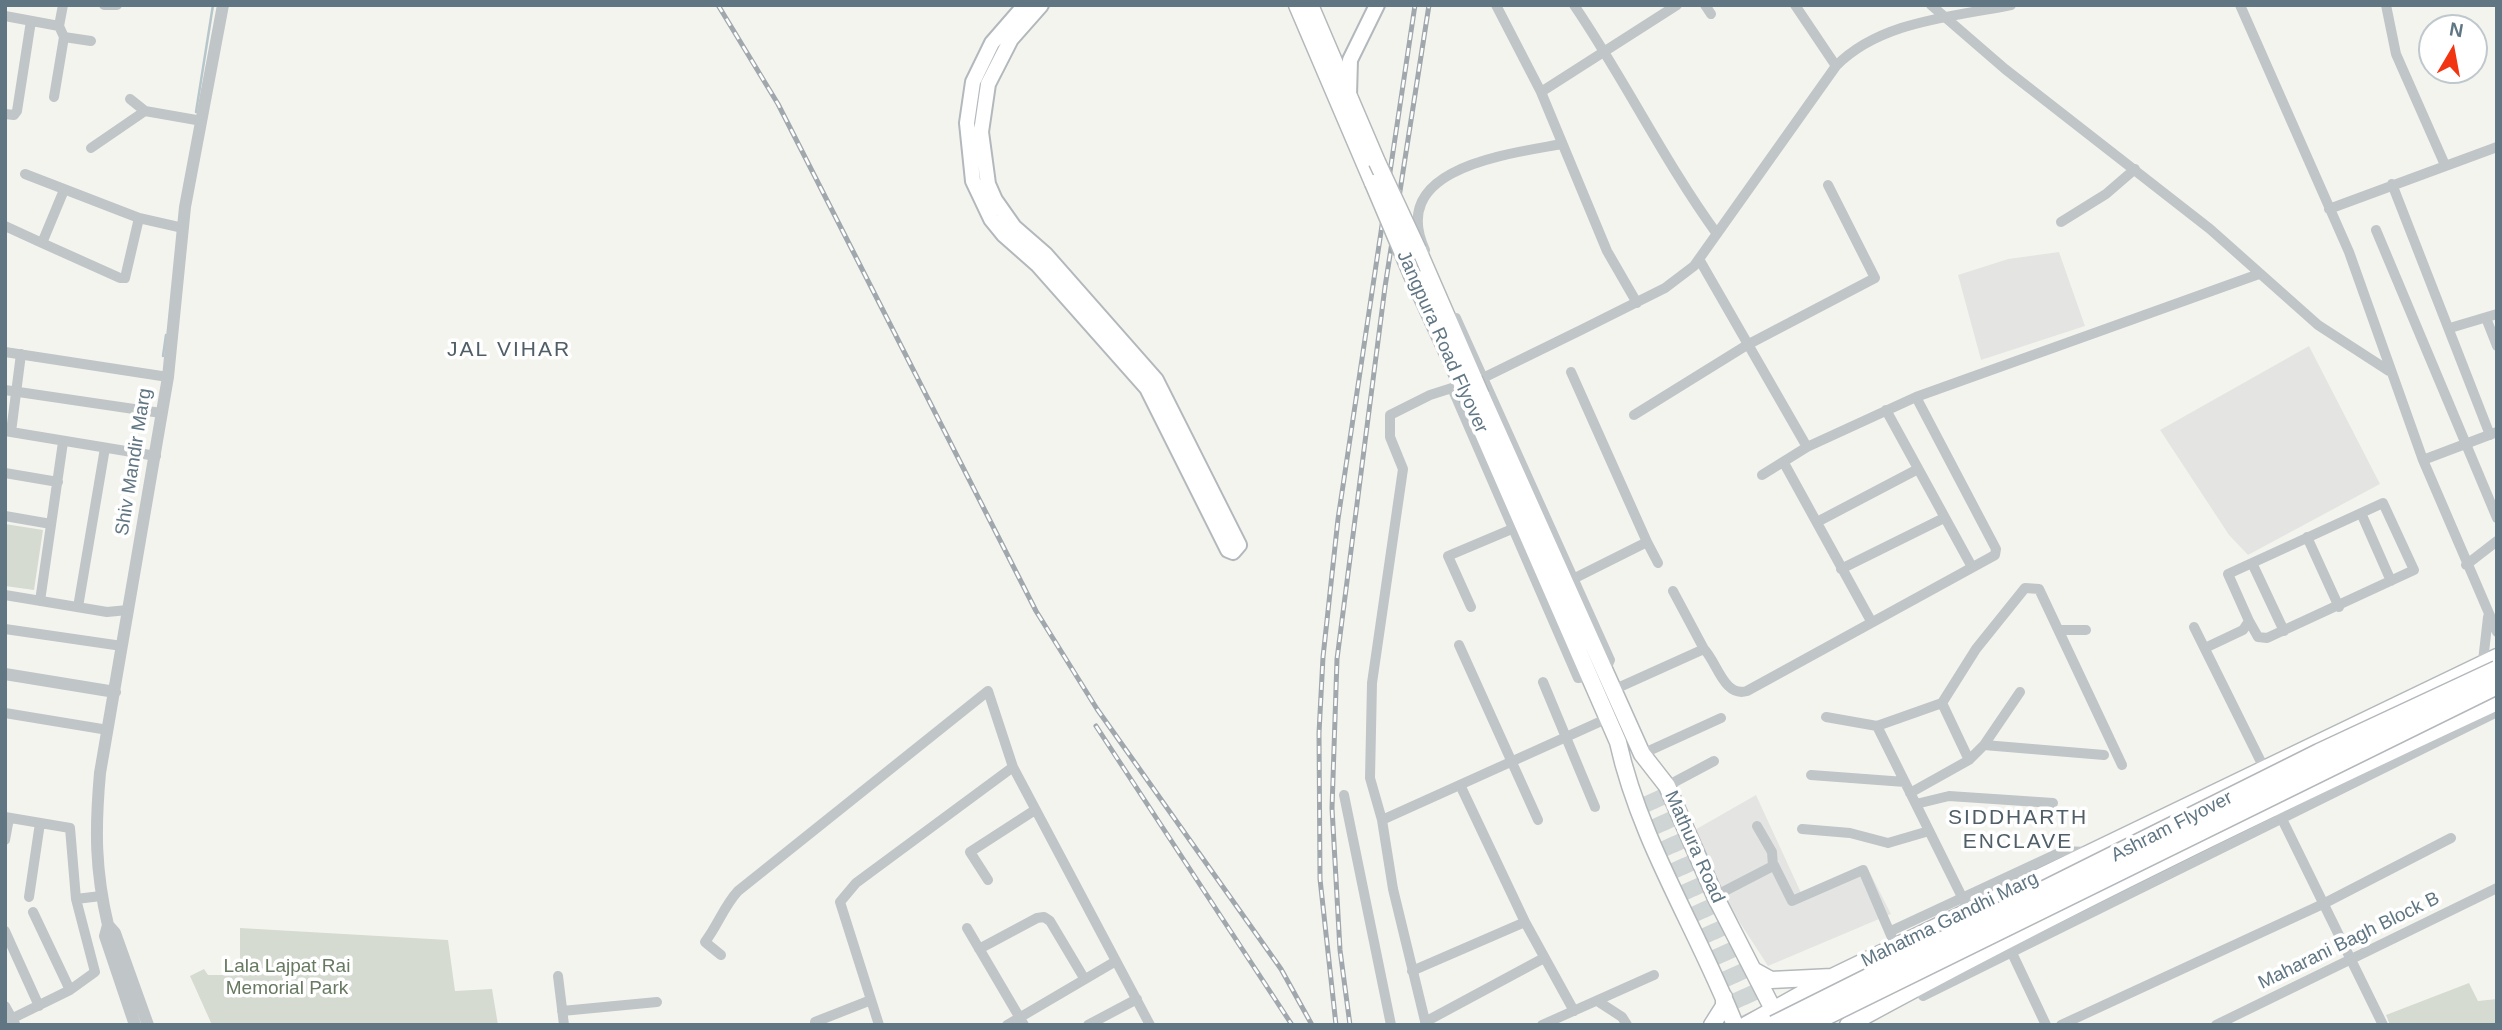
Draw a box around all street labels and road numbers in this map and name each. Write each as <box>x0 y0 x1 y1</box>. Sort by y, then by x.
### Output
street label: Jangpura Road Flyover <box>1391 247 1493 437</box>
street label: Shiv Mandir Marg <box>111 387 157 537</box>
street label: Mathura Road <box>1659 787 1729 907</box>
street label: Ashram Flyover <box>2108 787 2236 867</box>
street label: Mahatma Gandhi Marg <box>1858 867 2042 973</box>
street label: Maharani Bagh Block B <box>2255 887 2443 995</box>

